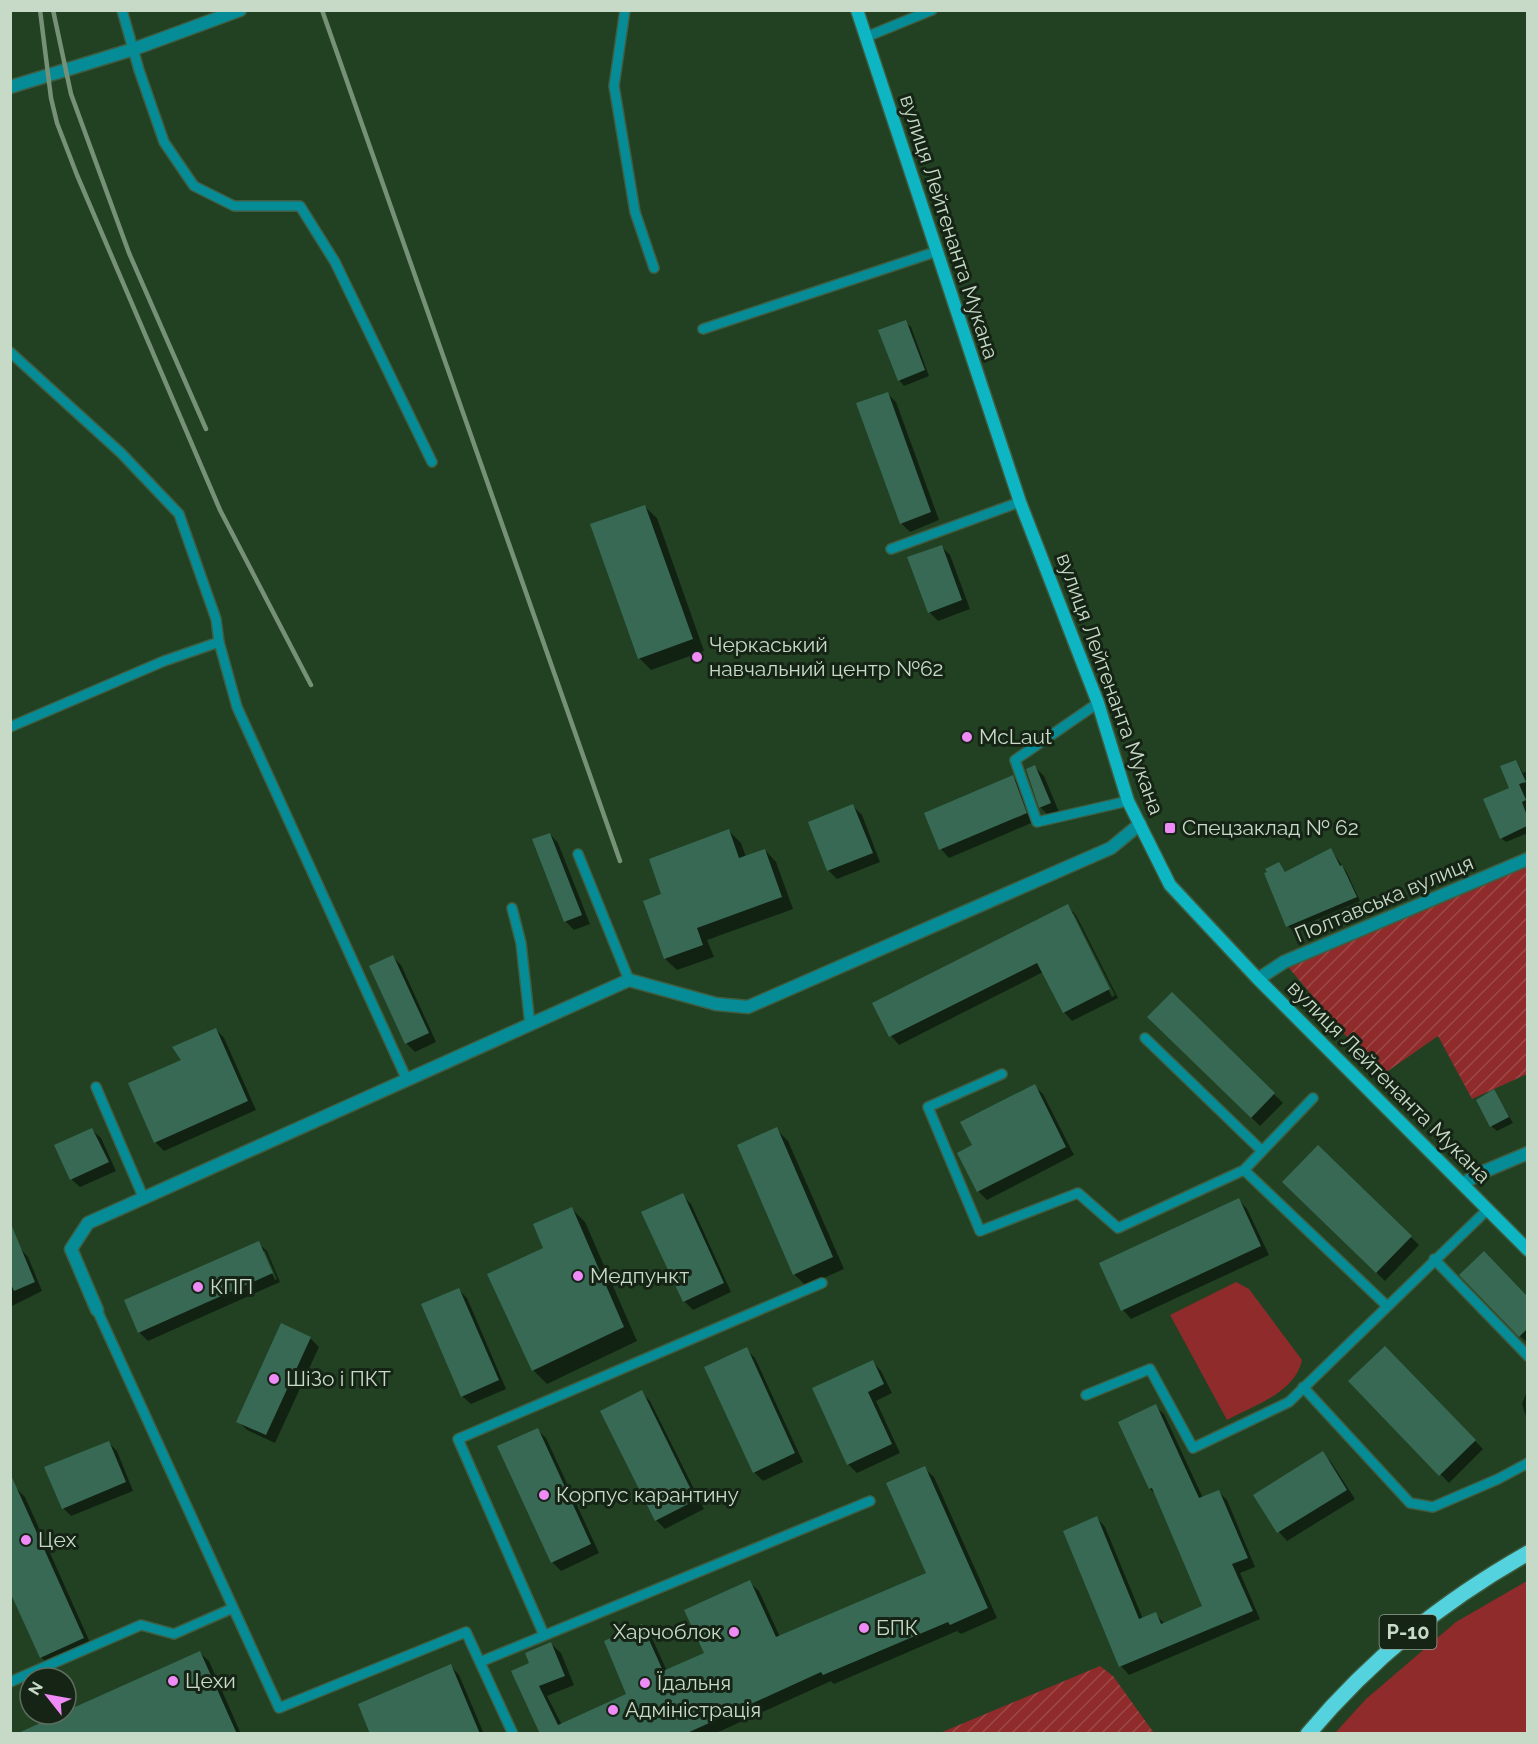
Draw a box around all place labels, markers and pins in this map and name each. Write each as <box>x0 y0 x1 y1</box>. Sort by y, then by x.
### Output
place label: Черкаський навчальний центр №62 <box>709 632 944 681</box>
marker: Черкаський навчальний центр №62 <box>690 650 704 664</box>
place label: McLaut <box>979 724 1052 749</box>
marker: McLaut <box>960 730 974 744</box>
place label: Спецзаклад № 62 <box>1182 815 1359 840</box>
marker: Спецзаклад № 62 <box>1163 821 1177 835</box>
place label: Медпункт <box>590 1263 689 1288</box>
marker: Медпункт <box>571 1269 585 1283</box>
place label: КПП <box>210 1274 253 1299</box>
marker: КПП <box>191 1280 205 1294</box>
place label: ШіЗо і ПКТ <box>286 1366 391 1391</box>
marker: ШіЗо і ПКТ <box>267 1372 281 1386</box>
place label: Корпус карантину <box>556 1482 739 1507</box>
marker: Корпус карантину <box>537 1488 551 1502</box>
place label: Цех <box>38 1527 77 1552</box>
marker: Цех <box>19 1533 33 1547</box>
place label: БПК <box>876 1615 918 1640</box>
place label: Харчоблок <box>613 1619 722 1644</box>
marker: БПК <box>857 1621 871 1635</box>
marker: Харчоблок <box>727 1625 741 1639</box>
place label: Цехи <box>185 1668 236 1693</box>
place label: Їдальня <box>657 1670 731 1695</box>
marker: Цехи <box>166 1674 180 1688</box>
marker: Їдальня <box>638 1676 652 1690</box>
place label: Адміністрація <box>625 1697 761 1722</box>
marker: Адміністрація <box>606 1703 620 1717</box>

